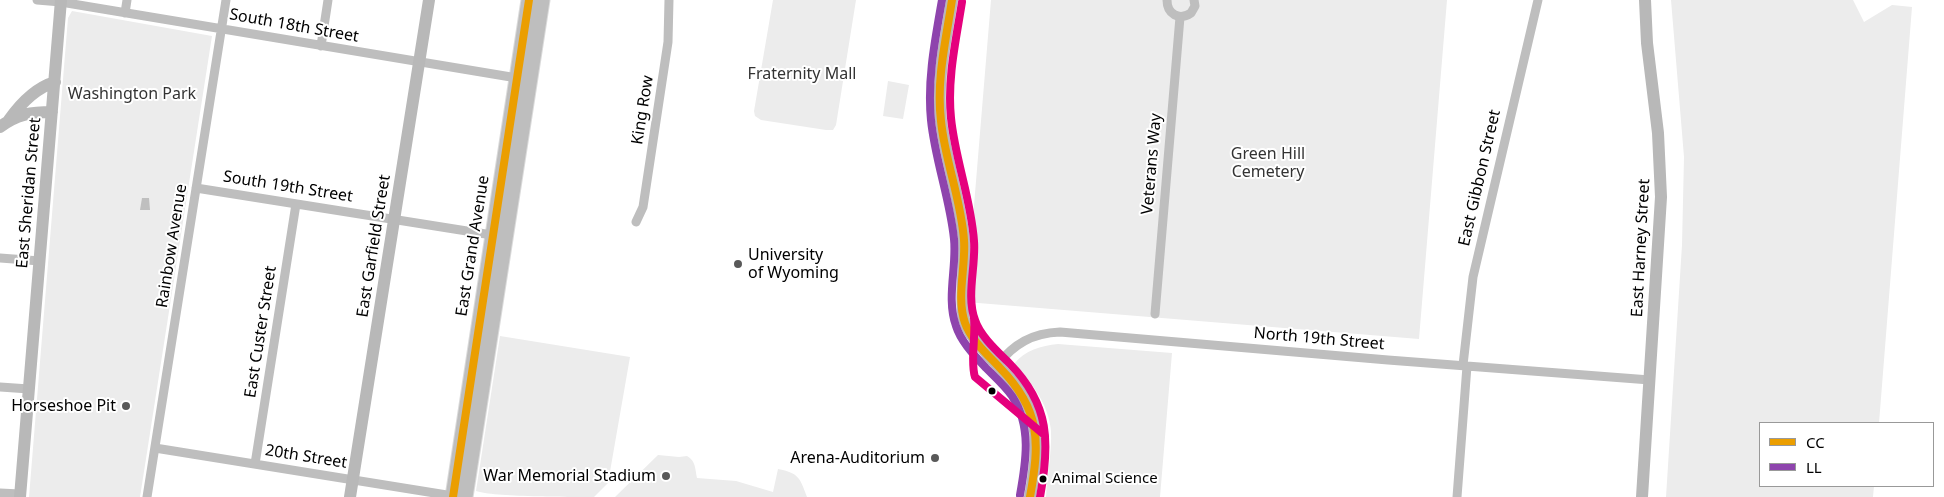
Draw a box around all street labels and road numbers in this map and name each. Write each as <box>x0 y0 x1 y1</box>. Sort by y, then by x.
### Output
street label: South 18th Street <box>228 5 360 47</box>
street label: King Row <box>628 74 658 146</box>
street label: East Gibbon Street <box>1455 108 1505 248</box>
street label: Veterans Way <box>1138 112 1166 216</box>
street label: East Sheridan Street <box>13 117 45 269</box>
street label: South 19th Street <box>222 167 354 207</box>
street label: East Garfield Street <box>353 173 395 319</box>
street label: East Grand Avenue <box>452 174 494 318</box>
street label: East Harney Street <box>1628 178 1654 318</box>
street label: Rainbow Avenue <box>153 183 191 309</box>
street label: East Custer Street <box>241 265 281 399</box>
street label: North 19th Street <box>1253 324 1385 354</box>
street label: 20th Street <box>264 441 348 473</box>

